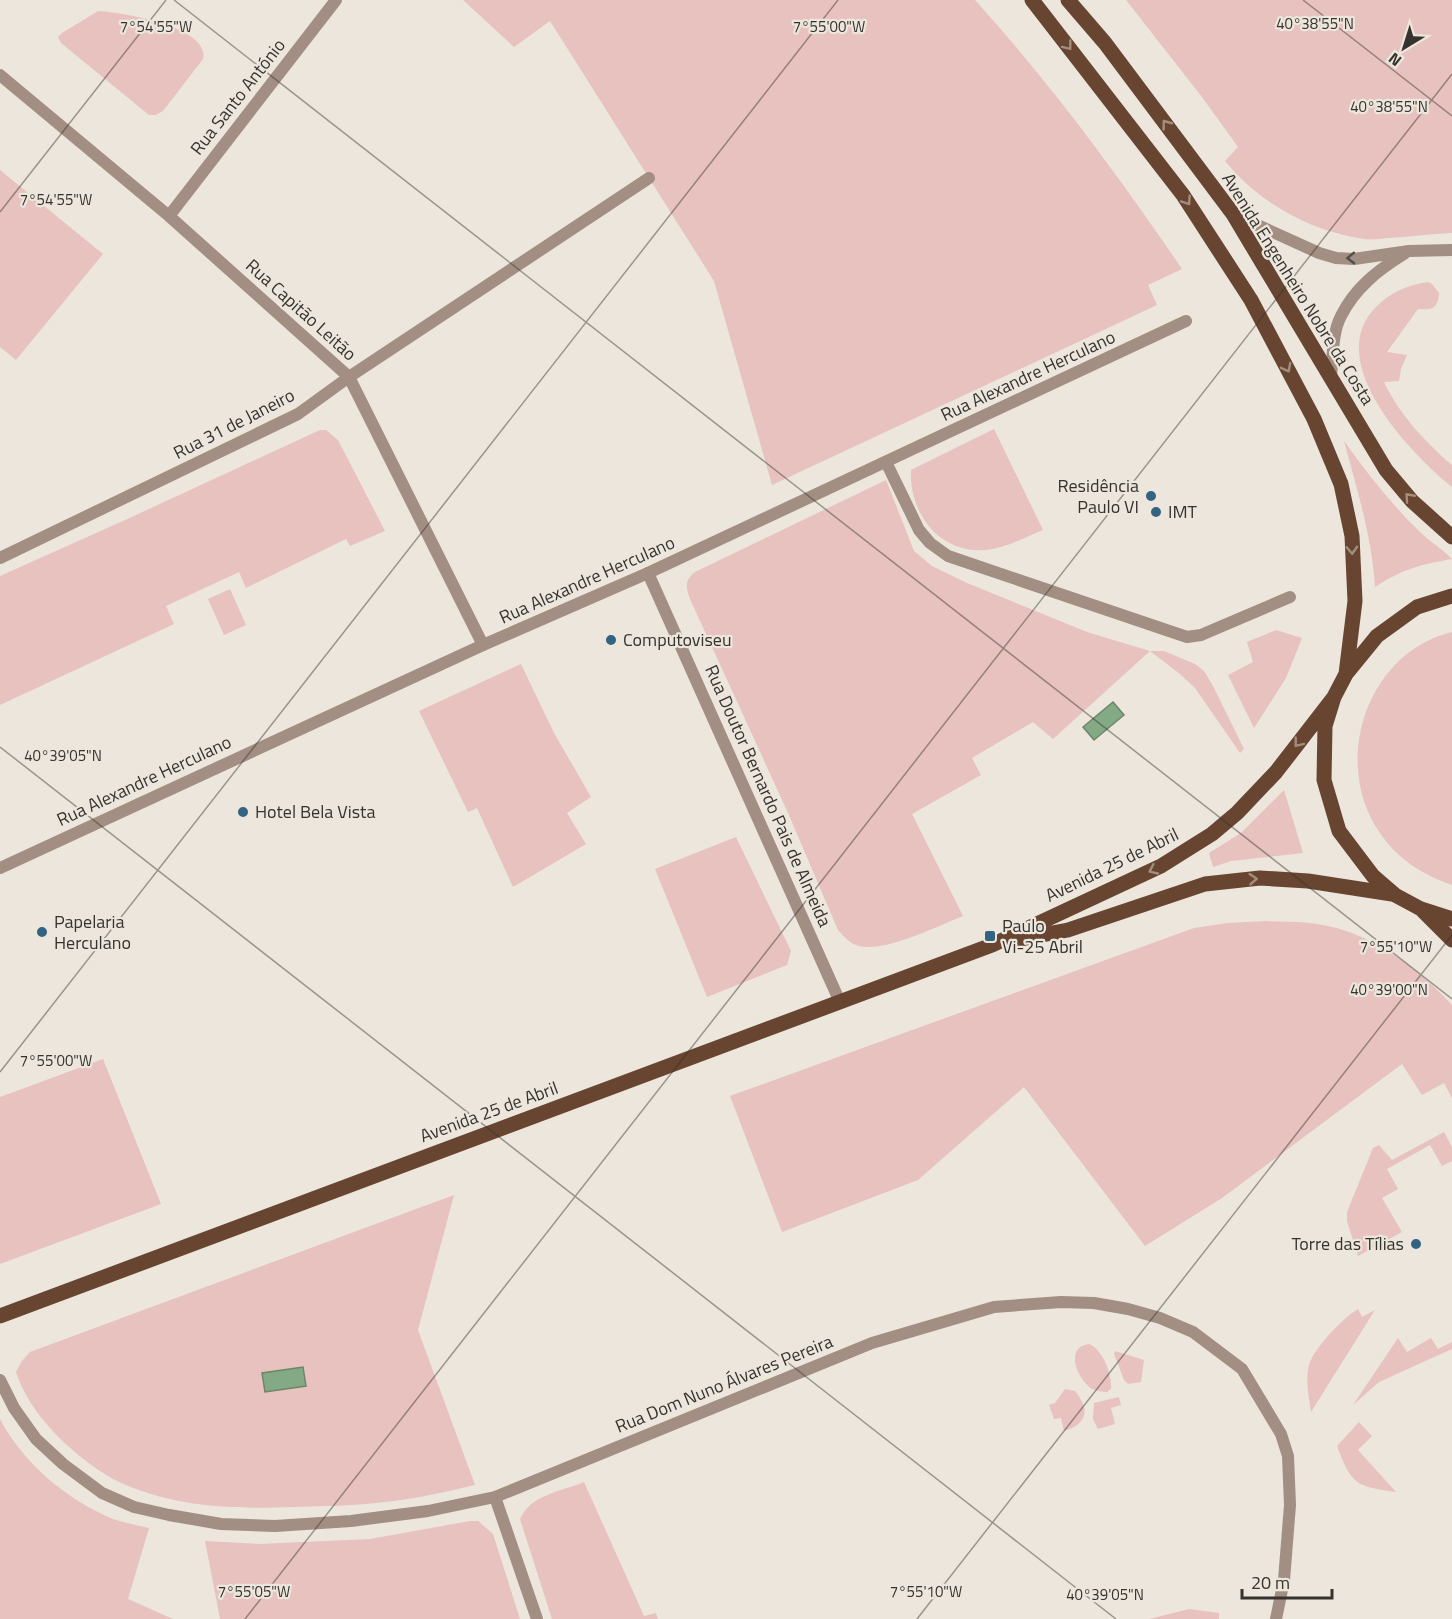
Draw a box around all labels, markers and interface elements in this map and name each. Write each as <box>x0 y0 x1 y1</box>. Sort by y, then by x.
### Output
text: 40°38'55"N <box>1276 12 1354 35</box>
text: 7°54'55"W <box>120 15 192 38</box>
text: 7°55'00"W <box>793 15 865 38</box>
north arrow <box>1374 18 1434 78</box>
street label: Rua Santo António <box>184 33 292 161</box>
one-way arrow <box>1061 39 1072 50</box>
text: N <box>1383 47 1407 73</box>
text: 40°38'55"N <box>1350 95 1428 118</box>
one-way arrow <box>1162 119 1173 130</box>
street label: Avenida Engenheiro Nobre da Costa <box>1216 167 1381 410</box>
text: 7°54'55"W <box>20 188 92 211</box>
one-way arrow <box>1180 194 1191 205</box>
street label: Rua Capitão Leitão <box>240 252 363 367</box>
one-way arrow <box>1347 252 1356 264</box>
street label: Rua Alexandre Herculano <box>936 323 1120 428</box>
one-way arrow <box>1280 361 1291 372</box>
street label: Rua 31 de Janeiro <box>169 381 299 466</box>
place label: Residência Paulo VI <box>1058 472 1139 520</box>
marker: Residência Paulo VI <box>1144 489 1158 503</box>
one-way arrow <box>1405 494 1416 504</box>
place label: IMT <box>1168 498 1198 525</box>
marker: IMT <box>1149 505 1163 519</box>
street label: Rua Alexandre Herculano <box>495 529 679 630</box>
one-way arrow <box>1346 545 1359 554</box>
place label: Computoviseu <box>623 626 732 653</box>
marker: Computoviseu <box>604 633 618 647</box>
street label: Rua Doutor Bernardo Pais de Almeida <box>698 660 839 931</box>
street label: Rua Alexandre Herculano <box>52 728 236 833</box>
one-way arrow <box>1295 736 1306 747</box>
text: 40°39'05"N <box>24 744 102 767</box>
place label: Hotel Bela Vista <box>255 798 375 825</box>
marker: Hotel Bela Vista <box>236 805 250 819</box>
street label: Avenida 25 de Abril <box>1041 821 1183 909</box>
one-way arrow <box>1148 862 1159 874</box>
one-way arrow <box>1249 872 1258 885</box>
place label: Papelaria Herculano <box>54 908 131 956</box>
place label: Paulo Vi-25 Abril <box>1002 912 1083 960</box>
marker: Papelaria Herculano <box>35 925 49 939</box>
marker: Paulo Vi-25 Abril <box>983 929 997 943</box>
text: 7°55'10"W <box>1360 935 1432 958</box>
text: 40°39'00"N <box>1350 978 1428 1001</box>
text: 7°55'00"W <box>20 1049 92 1072</box>
street label: Avenida 25 de Abril <box>416 1074 562 1149</box>
place label: Torre das Tílias <box>1291 1230 1404 1257</box>
marker: Torre das Tílias <box>1409 1237 1423 1251</box>
street label: Rua Dom Nuno Álvares Pereira <box>611 1327 837 1440</box>
scale bar <box>1242 1562 1332 1600</box>
text: 20 m <box>1251 1569 1290 1596</box>
text: 7°55'05"W <box>218 1580 290 1603</box>
text: 7°55'10"W <box>890 1580 962 1603</box>
text: 40°39'05"N <box>1066 1583 1144 1606</box>

